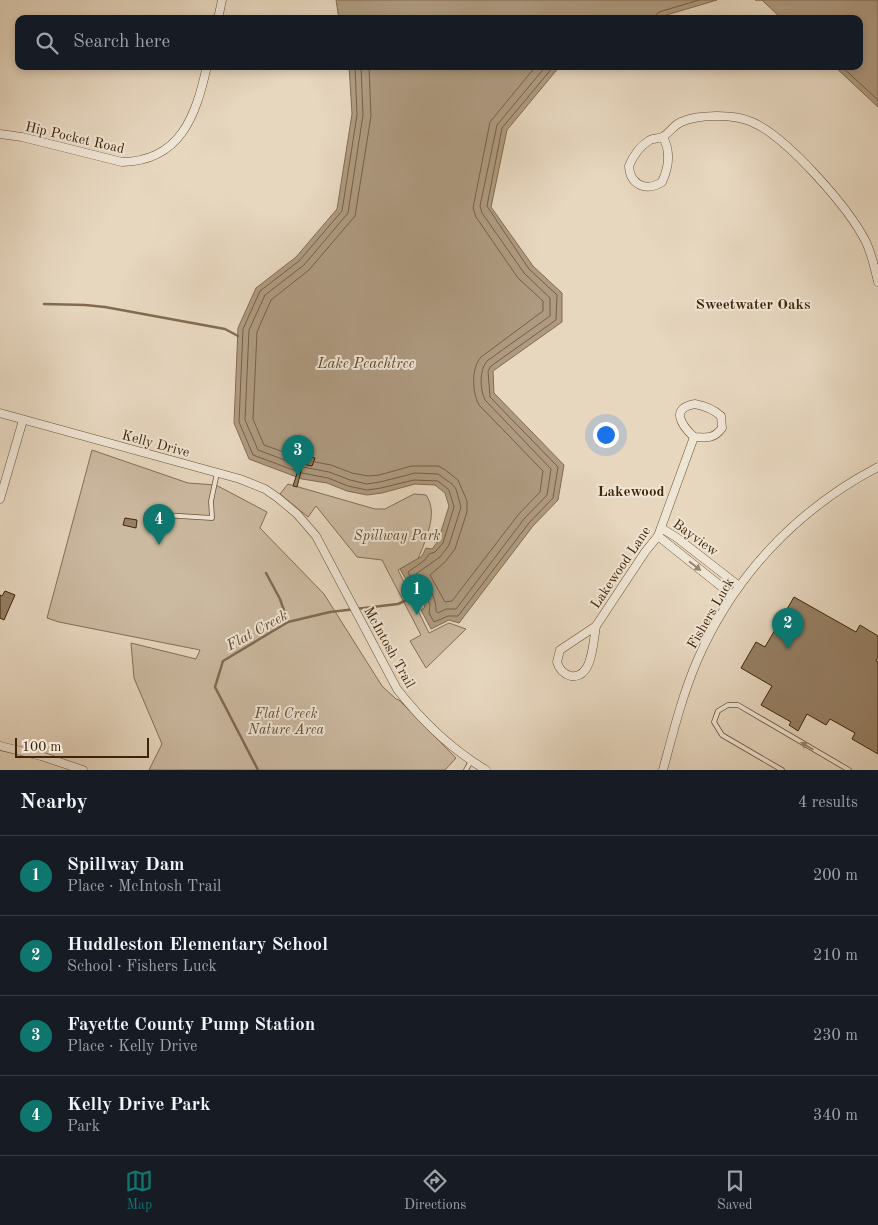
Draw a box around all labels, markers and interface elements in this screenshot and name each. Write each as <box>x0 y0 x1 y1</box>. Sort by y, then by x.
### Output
search box <box>15 15 863 70</box>
icon: search <box>33 29 61 57</box>
text: Search here <box>73 33 170 52</box>
street label: Hip Pocket Road <box>24 120 126 156</box>
district label: Sweetwater Oaks <box>696 298 810 313</box>
water label: Lake Peachtree <box>316 357 415 372</box>
your location <box>593 422 619 448</box>
street label: Kelly Drive <box>120 428 191 460</box>
pin: 3 <box>282 435 314 476</box>
district label: Lakewood <box>597 485 665 500</box>
pin: 4 <box>143 504 175 545</box>
street label: Bayview <box>670 517 721 559</box>
street label: Lakewood Lane <box>588 524 653 611</box>
park label: Spillway Park <box>354 529 440 544</box>
one-way arrow <box>688 560 701 571</box>
pin: 1 <box>401 574 433 615</box>
street label: Fishers Luck <box>685 576 737 651</box>
street label: McIntosh Trail <box>361 604 417 691</box>
water label: Flat Creek <box>224 608 291 655</box>
pin: 2 <box>772 608 804 649</box>
park label: Flat Creek Nature Area <box>247 707 325 737</box>
scale bar <box>15 735 149 758</box>
text: 100 m <box>22 740 61 754</box>
one-way arrow <box>800 741 813 750</box>
text: Nearby <box>20 792 88 813</box>
text: 4 results <box>798 795 858 811</box>
text: Spillway Dam <box>67 856 185 875</box>
text: 1 <box>31 868 41 884</box>
text: 200 m <box>813 868 858 884</box>
text: Place · McIntosh Trail <box>67 879 221 895</box>
text: Huddleston Elementary School <box>67 936 328 955</box>
text: 2 <box>31 948 41 964</box>
text: 210 m <box>813 948 858 964</box>
text: School · Fishers Luck <box>67 959 217 975</box>
text: Fayette County Pump Station <box>67 1016 315 1035</box>
text: 3 <box>31 1028 41 1044</box>
text: 230 m <box>813 1028 858 1044</box>
text: Place · Kelly Drive <box>67 1039 197 1055</box>
text: Kelly Drive Park <box>67 1096 211 1115</box>
text: 4 <box>31 1108 41 1124</box>
text: 340 m <box>813 1108 858 1124</box>
text: Park <box>67 1119 100 1135</box>
tab: Map <box>125 1167 153 1214</box>
tab: Directions <box>404 1167 466 1214</box>
tab: Saved <box>717 1167 753 1214</box>

